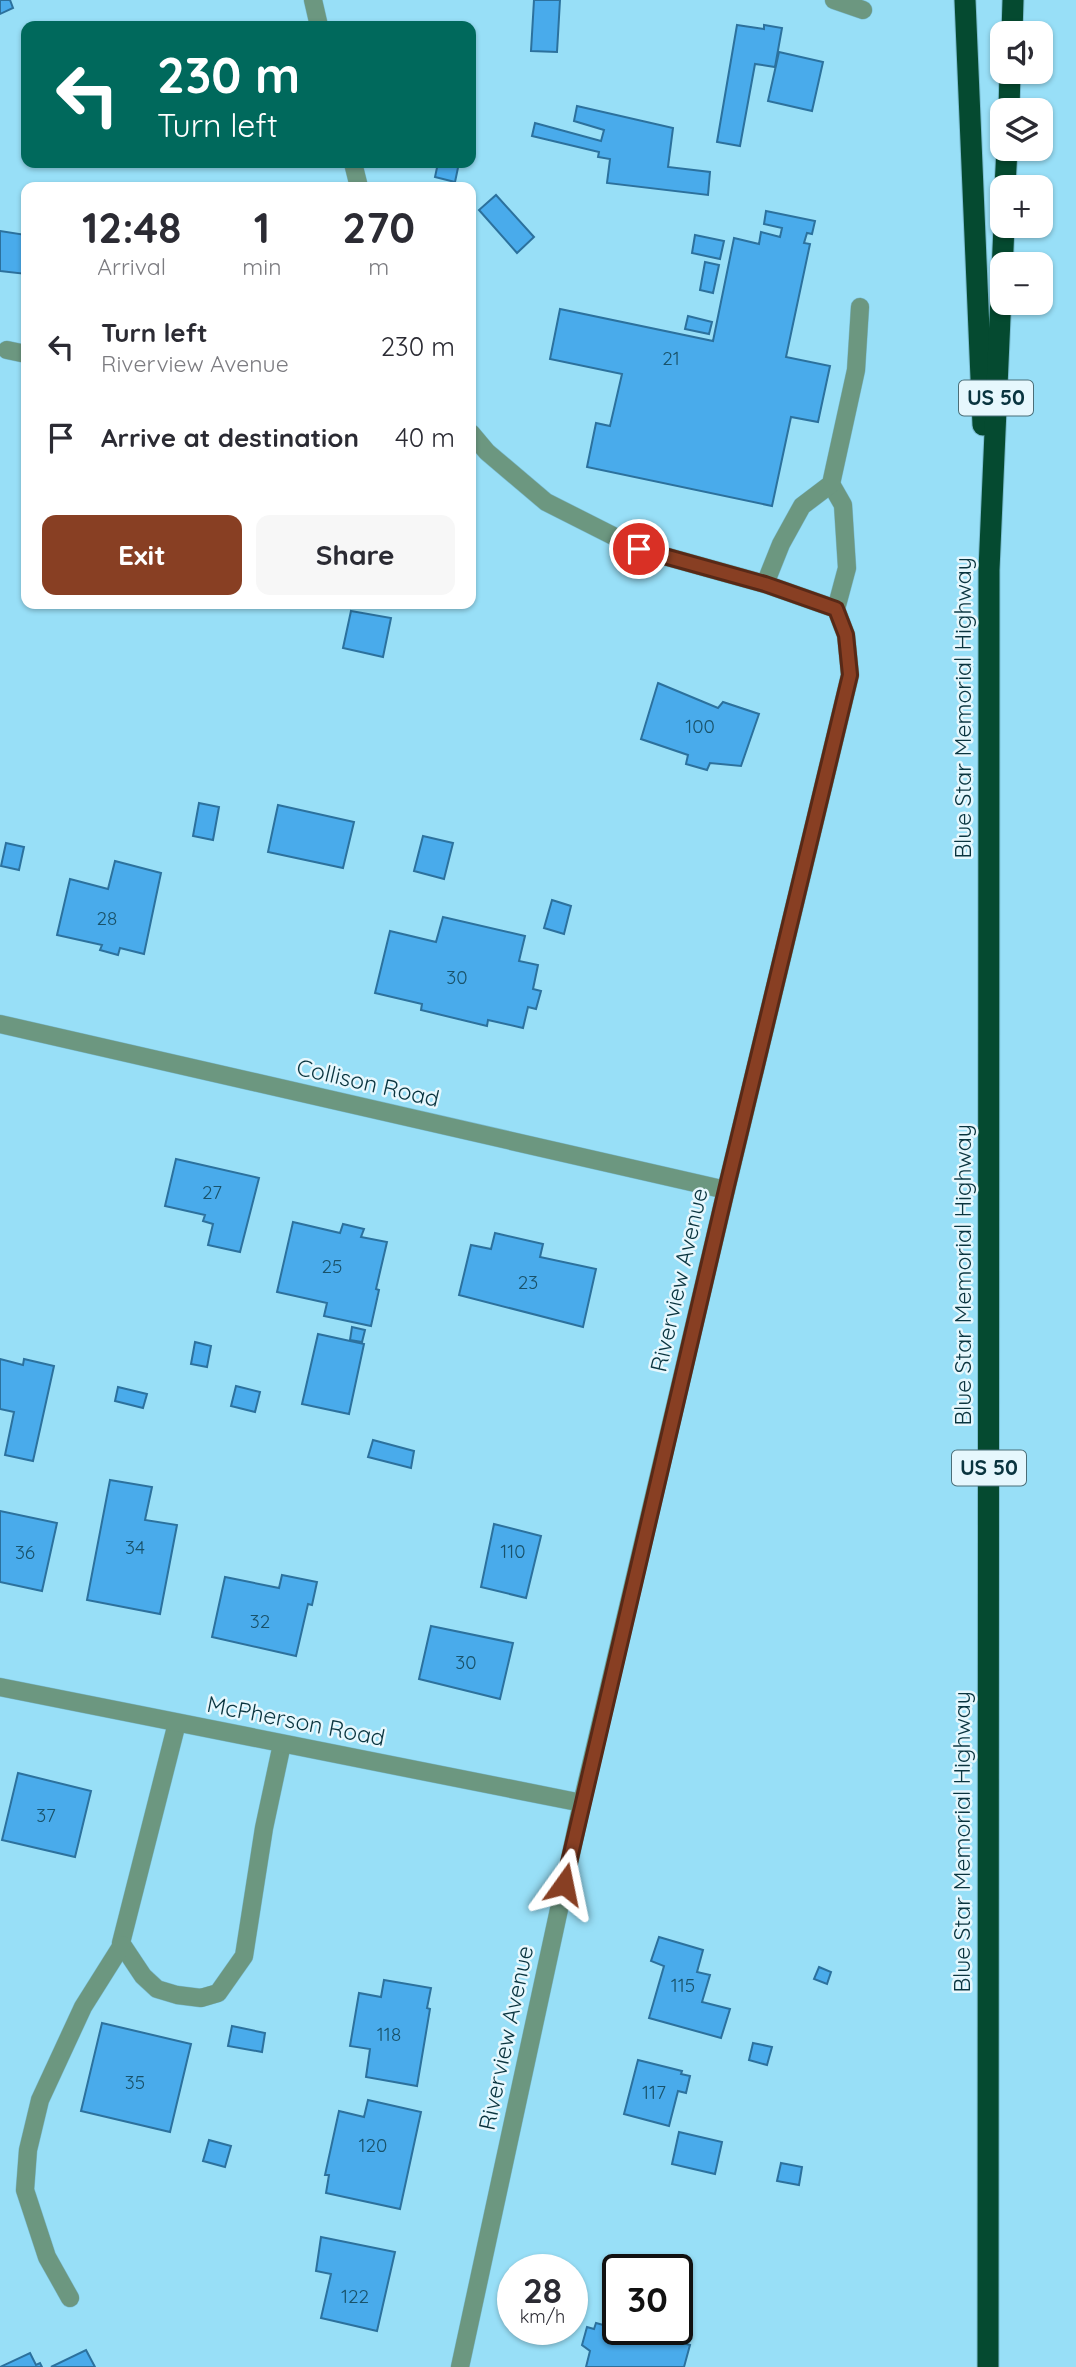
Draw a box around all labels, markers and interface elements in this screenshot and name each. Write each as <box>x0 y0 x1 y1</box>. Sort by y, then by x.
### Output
map controls <box>990 21 1053 315</box>
button: sound <box>990 21 1053 84</box>
text: 230 m <box>157 44 300 105</box>
icon: left <box>42 49 133 140</box>
button: layers <box>990 98 1053 161</box>
text: Turn left <box>157 105 278 145</box>
button: + <box>990 175 1053 238</box>
text: 12:48 <box>82 201 181 254</box>
text: 1 <box>254 201 270 254</box>
text: 270 <box>342 201 415 254</box>
text: Arrival <box>97 252 166 281</box>
text: min <box>242 252 281 281</box>
text: m <box>368 252 389 281</box>
button: − <box>990 252 1053 315</box>
text: Turn left <box>101 316 208 349</box>
icon: left <box>42 328 80 366</box>
text: 230 m <box>381 330 455 363</box>
house number: 21 <box>662 346 680 370</box>
text: Riverview Avenue <box>101 349 289 378</box>
road number: US 50 <box>959 380 1033 416</box>
icon: arrive <box>42 419 80 457</box>
text: Arrive at destination <box>101 421 359 454</box>
text: 40 m <box>395 421 455 454</box>
button: Exit <box>42 515 242 595</box>
button: Share <box>256 515 455 595</box>
pin <box>609 519 669 579</box>
icon: arrive <box>620 530 658 568</box>
street label: Blue Star Memorial Highway <box>948 557 977 859</box>
house number: 100 <box>685 714 715 738</box>
house number: 28 <box>97 906 117 930</box>
house number: 30 <box>446 965 468 989</box>
street label: Collison Road <box>294 1052 442 1113</box>
street label: Blue Star Memorial Highway <box>948 1124 977 1426</box>
house number: 27 <box>202 1180 222 1204</box>
street label: Riverview Avenue <box>643 1185 714 1375</box>
house number: 25 <box>322 1254 342 1278</box>
house number: 23 <box>518 1270 538 1294</box>
road number: US 50 <box>952 1450 1026 1486</box>
house number: 34 <box>125 1535 145 1559</box>
house number: 110 <box>500 1539 526 1563</box>
house number: 36 <box>15 1540 35 1564</box>
house number: 32 <box>250 1609 270 1633</box>
house number: 30 <box>455 1650 477 1674</box>
street label: McPherson Road <box>205 1689 388 1752</box>
street label: Blue Star Memorial Highway <box>947 1691 976 1993</box>
house number: 37 <box>36 1803 56 1827</box>
position arrow <box>527 1847 601 1921</box>
street label: Riverview Avenue <box>472 1943 539 2133</box>
house number: 115 <box>671 1973 695 1997</box>
house number: 118 <box>377 2022 401 2046</box>
house number: 35 <box>125 2070 145 2094</box>
house number: 117 <box>642 2080 666 2104</box>
house number: 120 <box>359 2133 387 2157</box>
speed limit sign: 30 <box>602 2254 693 2345</box>
text: 28 <box>523 2268 562 2312</box>
house number: 122 <box>341 2284 369 2308</box>
text: km/h <box>520 2305 565 2328</box>

